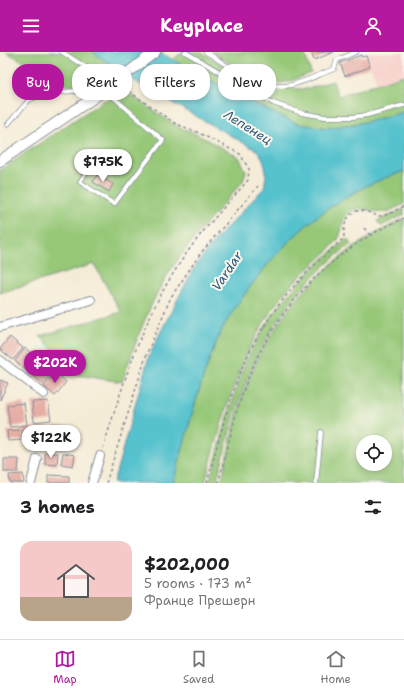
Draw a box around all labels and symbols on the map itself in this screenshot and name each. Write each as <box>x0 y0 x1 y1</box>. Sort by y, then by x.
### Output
water label: Лепенец <box>220 105 275 148</box>
pin: $175K <box>75 149 131 183</box>
water label: Vardar <box>208 247 247 294</box>
pin: $202K <box>27 350 83 384</box>
pin: $122K <box>23 425 79 459</box>

